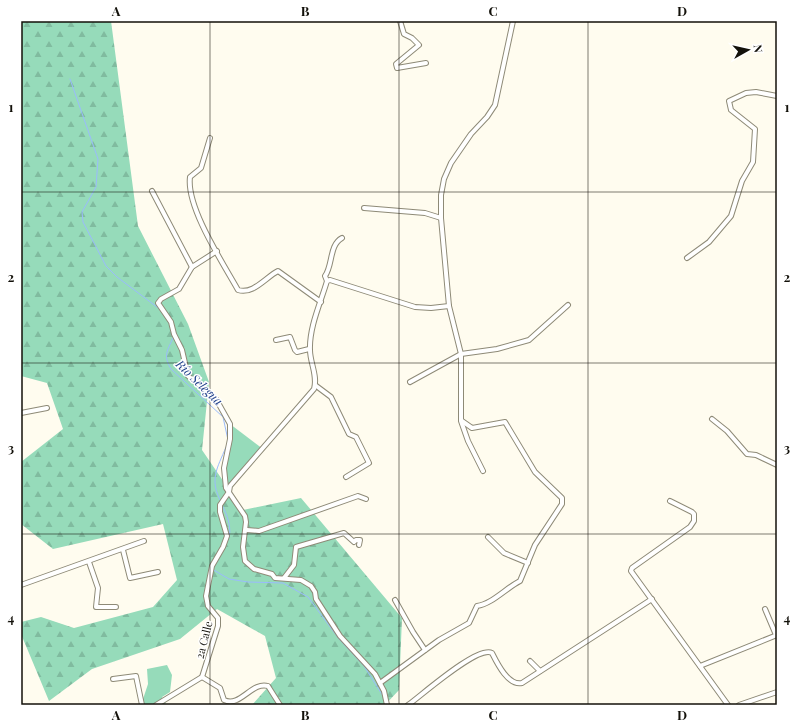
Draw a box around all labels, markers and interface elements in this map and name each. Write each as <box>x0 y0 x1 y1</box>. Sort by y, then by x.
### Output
text: A <box>111 2 121 19</box>
text: B <box>301 2 310 19</box>
text: C <box>488 2 498 19</box>
text: D <box>677 2 687 19</box>
north arrow <box>728 30 768 70</box>
text: N <box>750 44 766 54</box>
text: 1 <box>9 98 14 115</box>
text: 1 <box>785 98 790 115</box>
text: 2 <box>8 268 15 285</box>
text: 2 <box>784 268 791 285</box>
water label: Río Selegua <box>172 355 227 409</box>
text: 3 <box>8 439 14 456</box>
text: 3 <box>784 439 790 456</box>
text: 4 <box>8 609 15 626</box>
text: 4 <box>784 609 791 626</box>
street label: 2a Calle <box>192 619 216 660</box>
text: A <box>111 706 121 723</box>
text: B <box>301 706 310 723</box>
text: C <box>488 706 498 723</box>
text: D <box>677 706 687 723</box>

